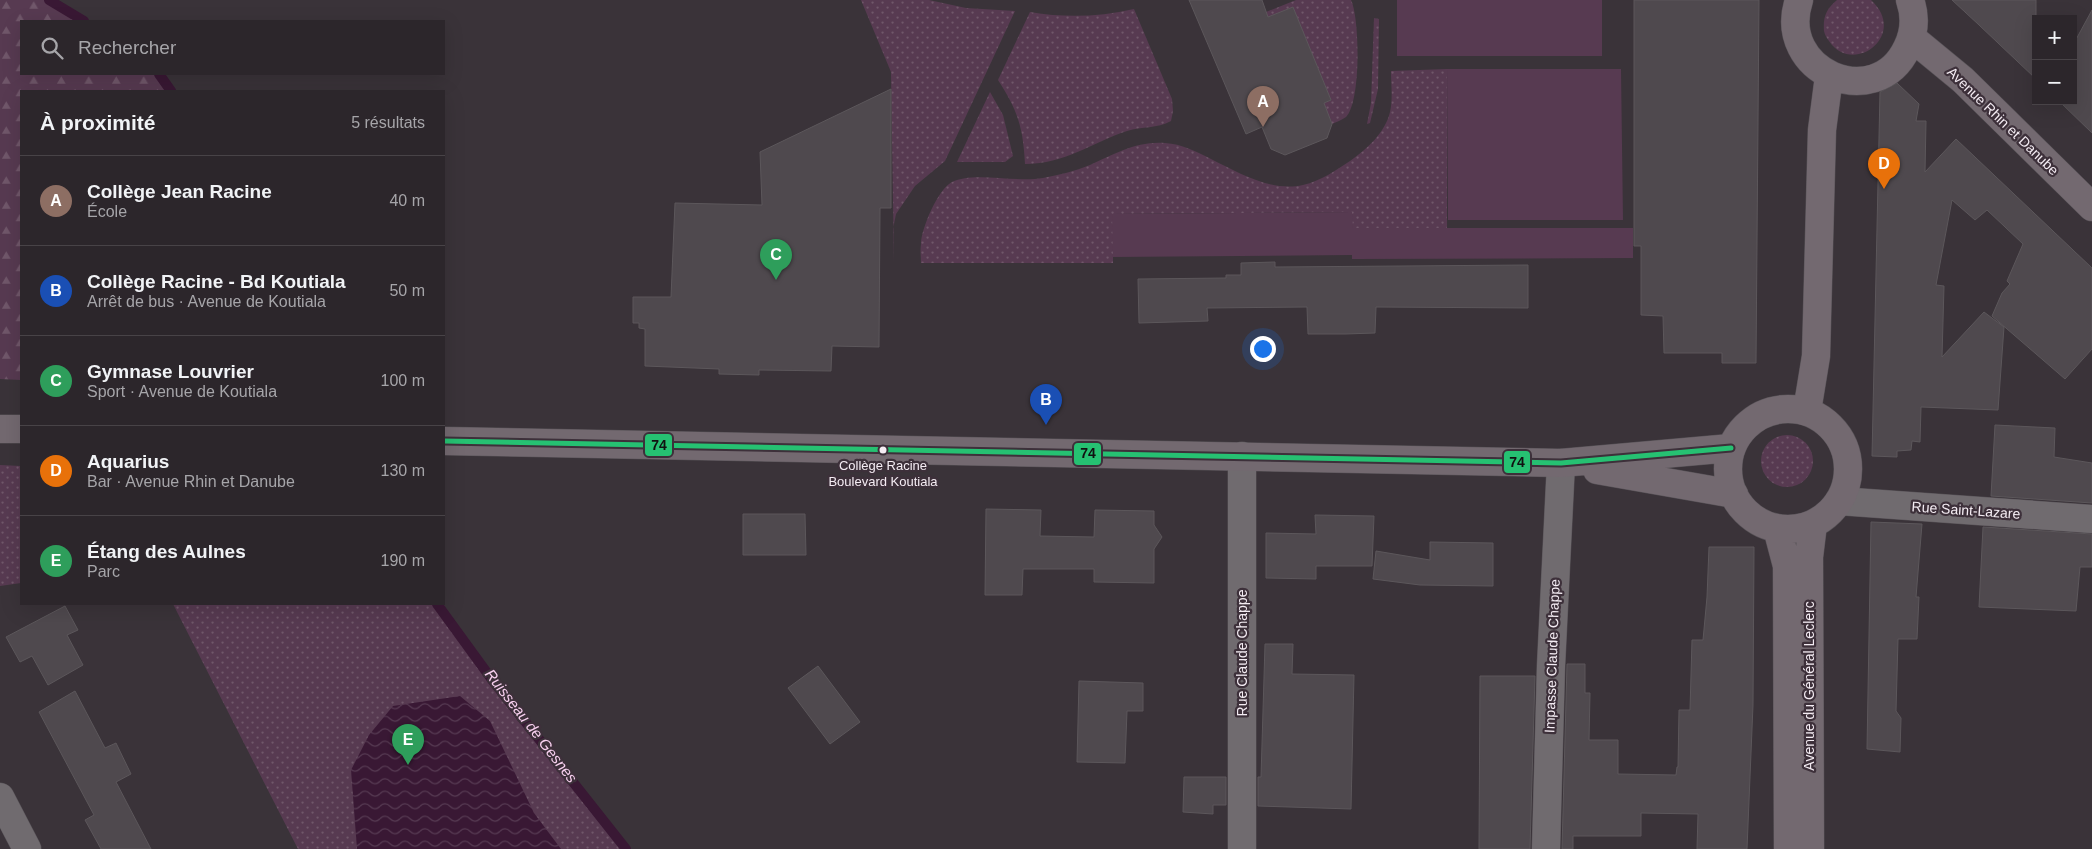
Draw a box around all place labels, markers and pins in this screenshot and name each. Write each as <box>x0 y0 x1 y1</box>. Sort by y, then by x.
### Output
pin: A <box>1247 86 1279 127</box>
pin: D <box>1868 148 1900 189</box>
pin: C <box>760 239 792 280</box>
pin: B <box>1030 384 1062 425</box>
marker: Collège Racine Boulevard Koutiala <box>878 445 888 455</box>
place label: Collège Racine Boulevard Koutiala <box>828 458 938 489</box>
pin: E <box>392 724 424 765</box>

